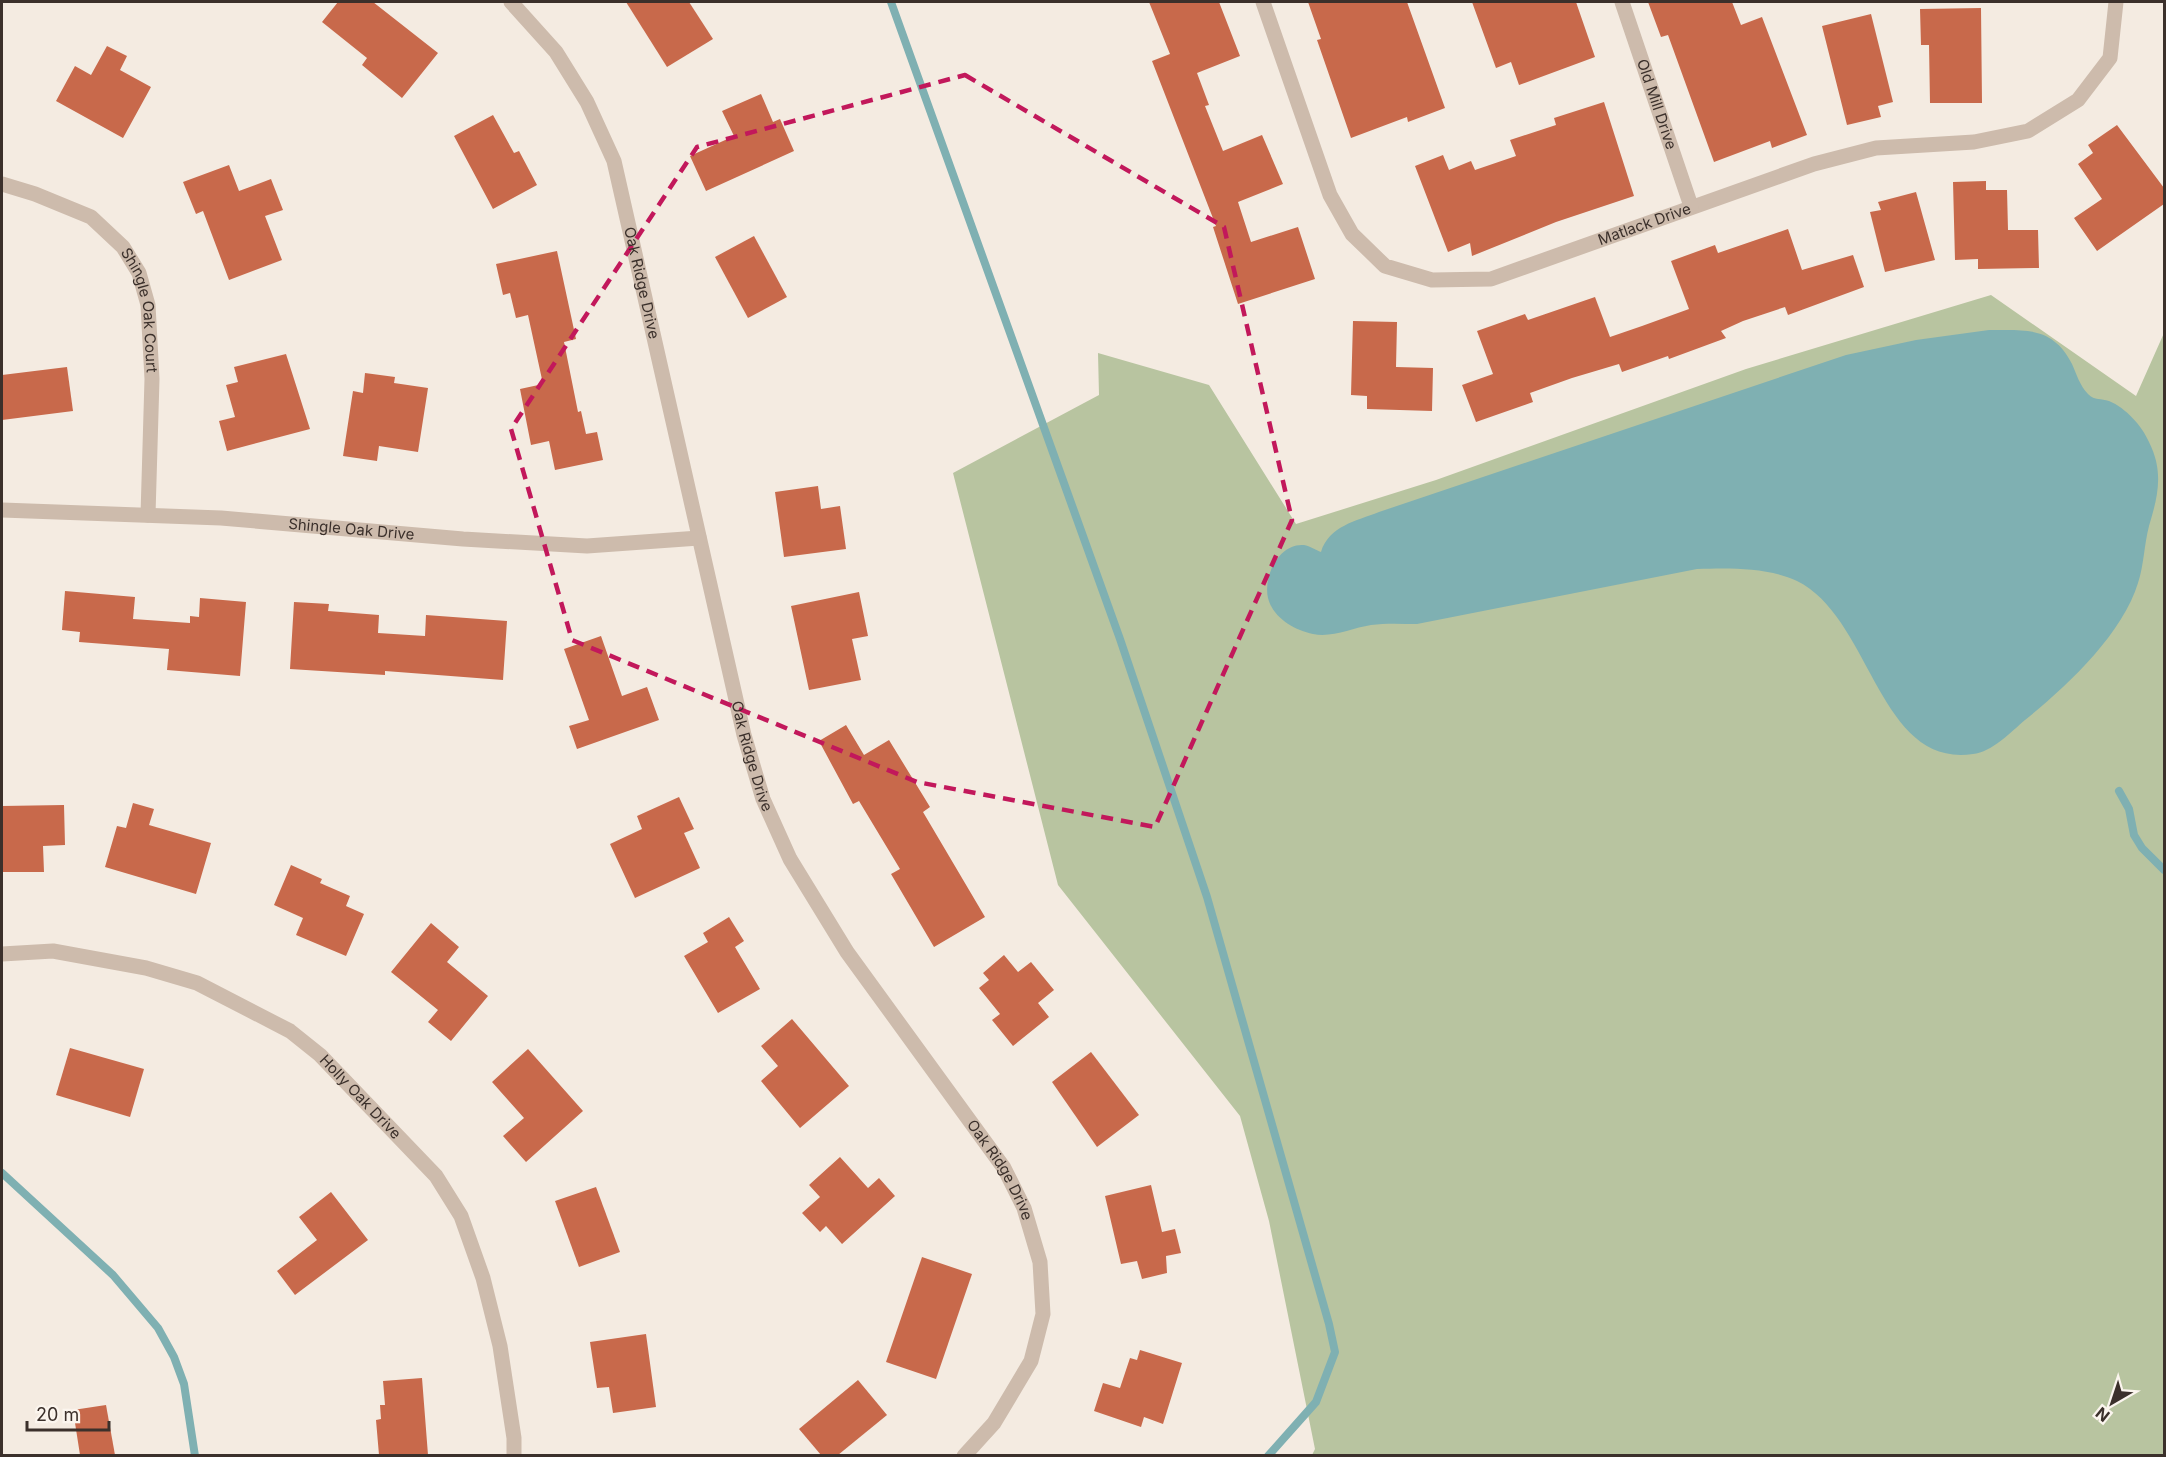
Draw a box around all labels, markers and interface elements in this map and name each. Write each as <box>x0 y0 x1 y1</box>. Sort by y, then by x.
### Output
street label: Old Mill Drive <box>1633 56 1681 152</box>
street label: Matlack Drive <box>1595 199 1693 249</box>
street label: Oak Ridge Drive <box>620 225 664 341</box>
street label: Shingle Oak Court <box>117 244 162 373</box>
street label: Shingle Oak Drive <box>288 514 415 544</box>
street label: Oak Ridge Drive <box>728 699 777 814</box>
street label: Holly Oak Drive <box>316 1050 405 1143</box>
street label: Oak Ridge Drive <box>963 1116 1037 1222</box>
north arrow <box>2082 1373 2142 1433</box>
scale bar <box>27 1394 110 1432</box>
text: N <box>2092 1403 2114 1426</box>
text: 20 m <box>36 1404 79 1425</box>

